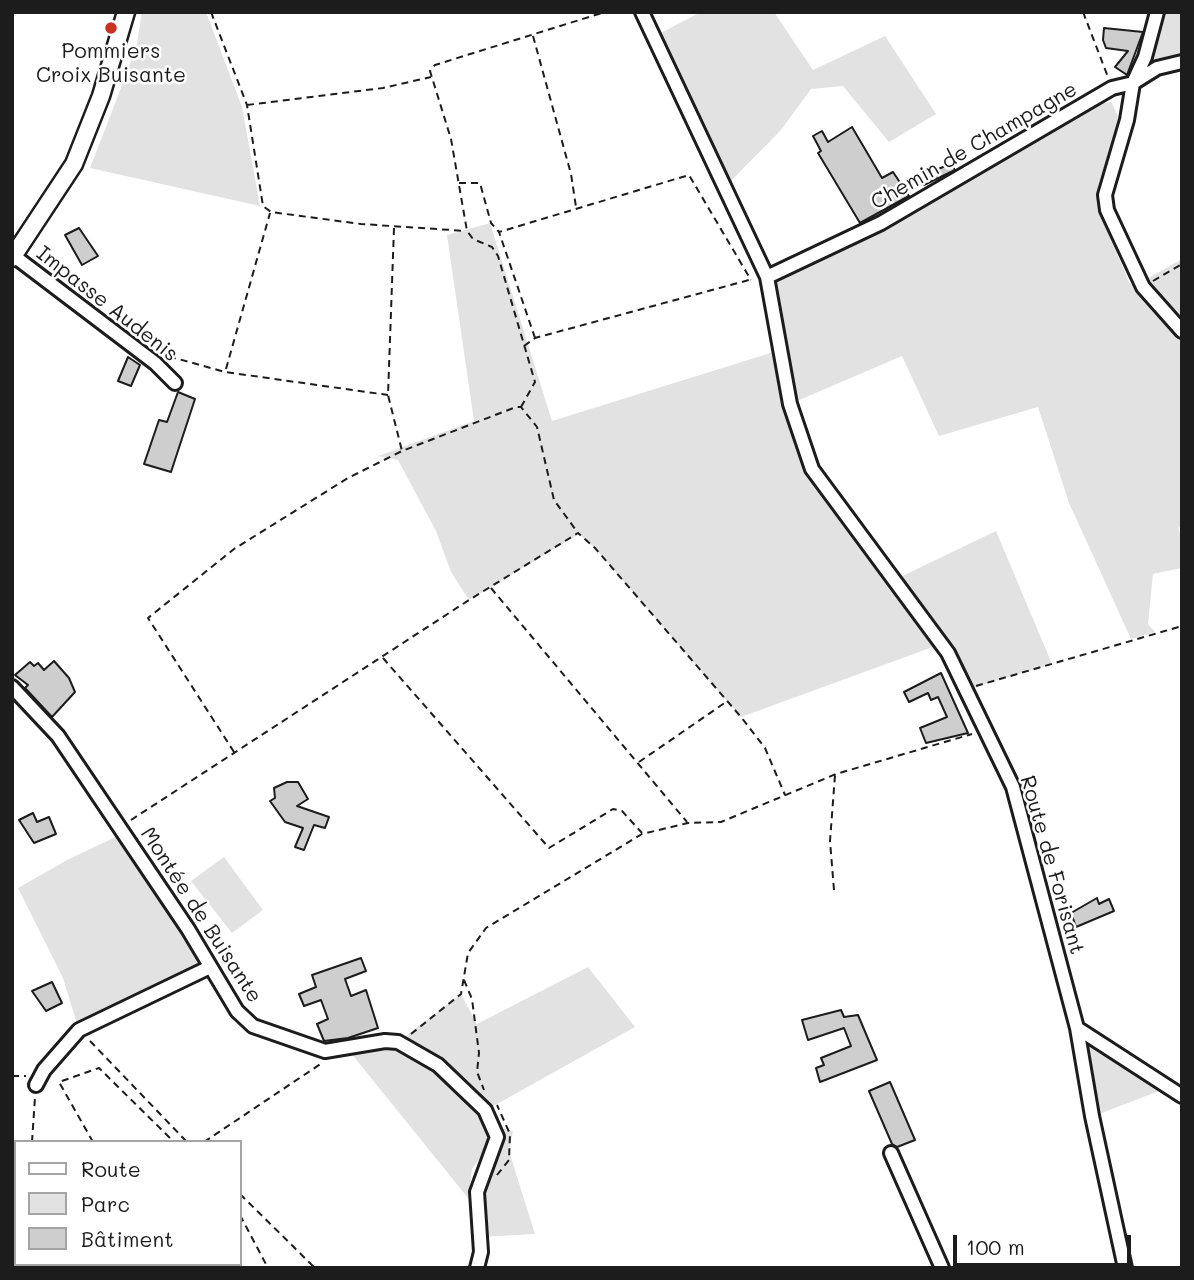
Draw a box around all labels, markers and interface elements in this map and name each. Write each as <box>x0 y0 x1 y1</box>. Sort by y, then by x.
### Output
marker: Pommiers Croix Buisante <box>103 20 119 36</box>
place label: Pommiers Croix Buisante <box>36 39 186 89</box>
street label: Chemin de Champagne <box>866 77 1082 215</box>
street label: Impasse Audenis <box>31 241 183 367</box>
street label: Route de Forisant <box>1014 773 1090 957</box>
street label: Montée de Buisante <box>135 823 267 1007</box>
legend <box>14 1140 242 1266</box>
text: Route <box>81 1155 141 1182</box>
text: Parc <box>81 1190 130 1217</box>
scale bar <box>956 1220 1134 1264</box>
text: Bâtiment <box>81 1225 173 1252</box>
text: 100 m <box>966 1233 1025 1260</box>

